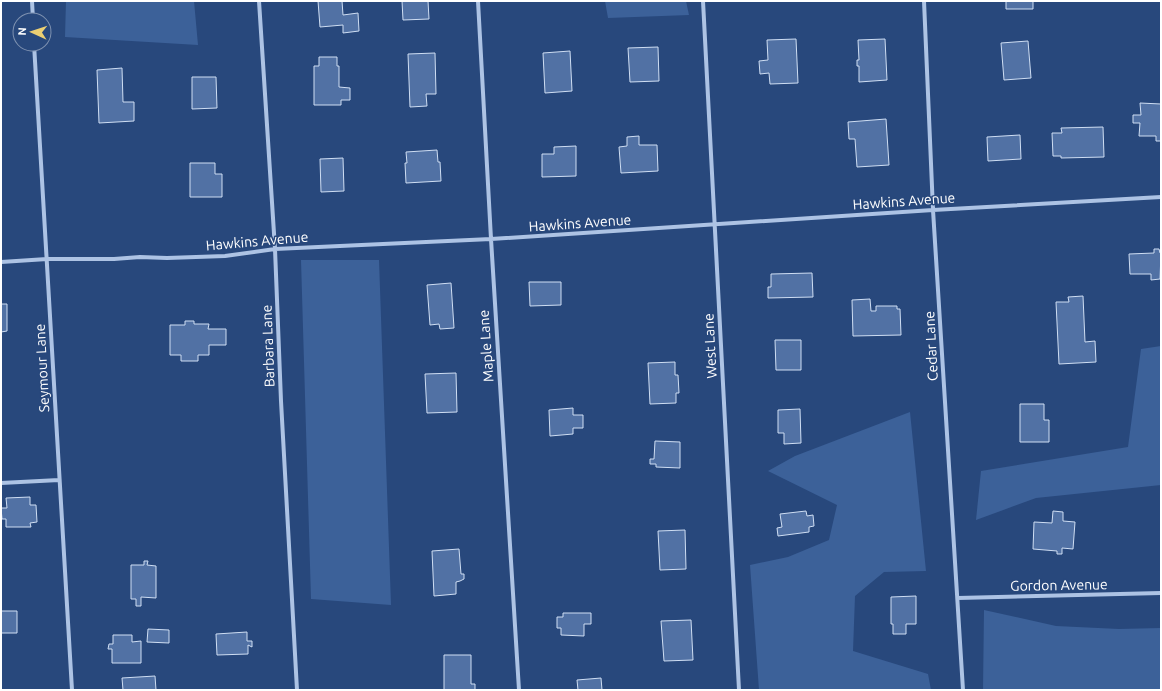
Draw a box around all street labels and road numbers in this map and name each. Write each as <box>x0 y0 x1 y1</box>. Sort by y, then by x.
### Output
street label: Hawkins Avenue <box>852 189 956 213</box>
street label: Hawkins Avenue <box>528 211 632 235</box>
street label: Hawkins Avenue <box>205 229 309 253</box>
street label: Barbara Lane <box>259 304 277 388</box>
street label: Maple Lane <box>476 309 496 383</box>
street label: Cedar Lane <box>921 310 941 382</box>
street label: West Lane <box>700 313 720 379</box>
street label: Seymour Lane <box>32 323 52 413</box>
street label: Gordon Avenue <box>1010 576 1108 594</box>

